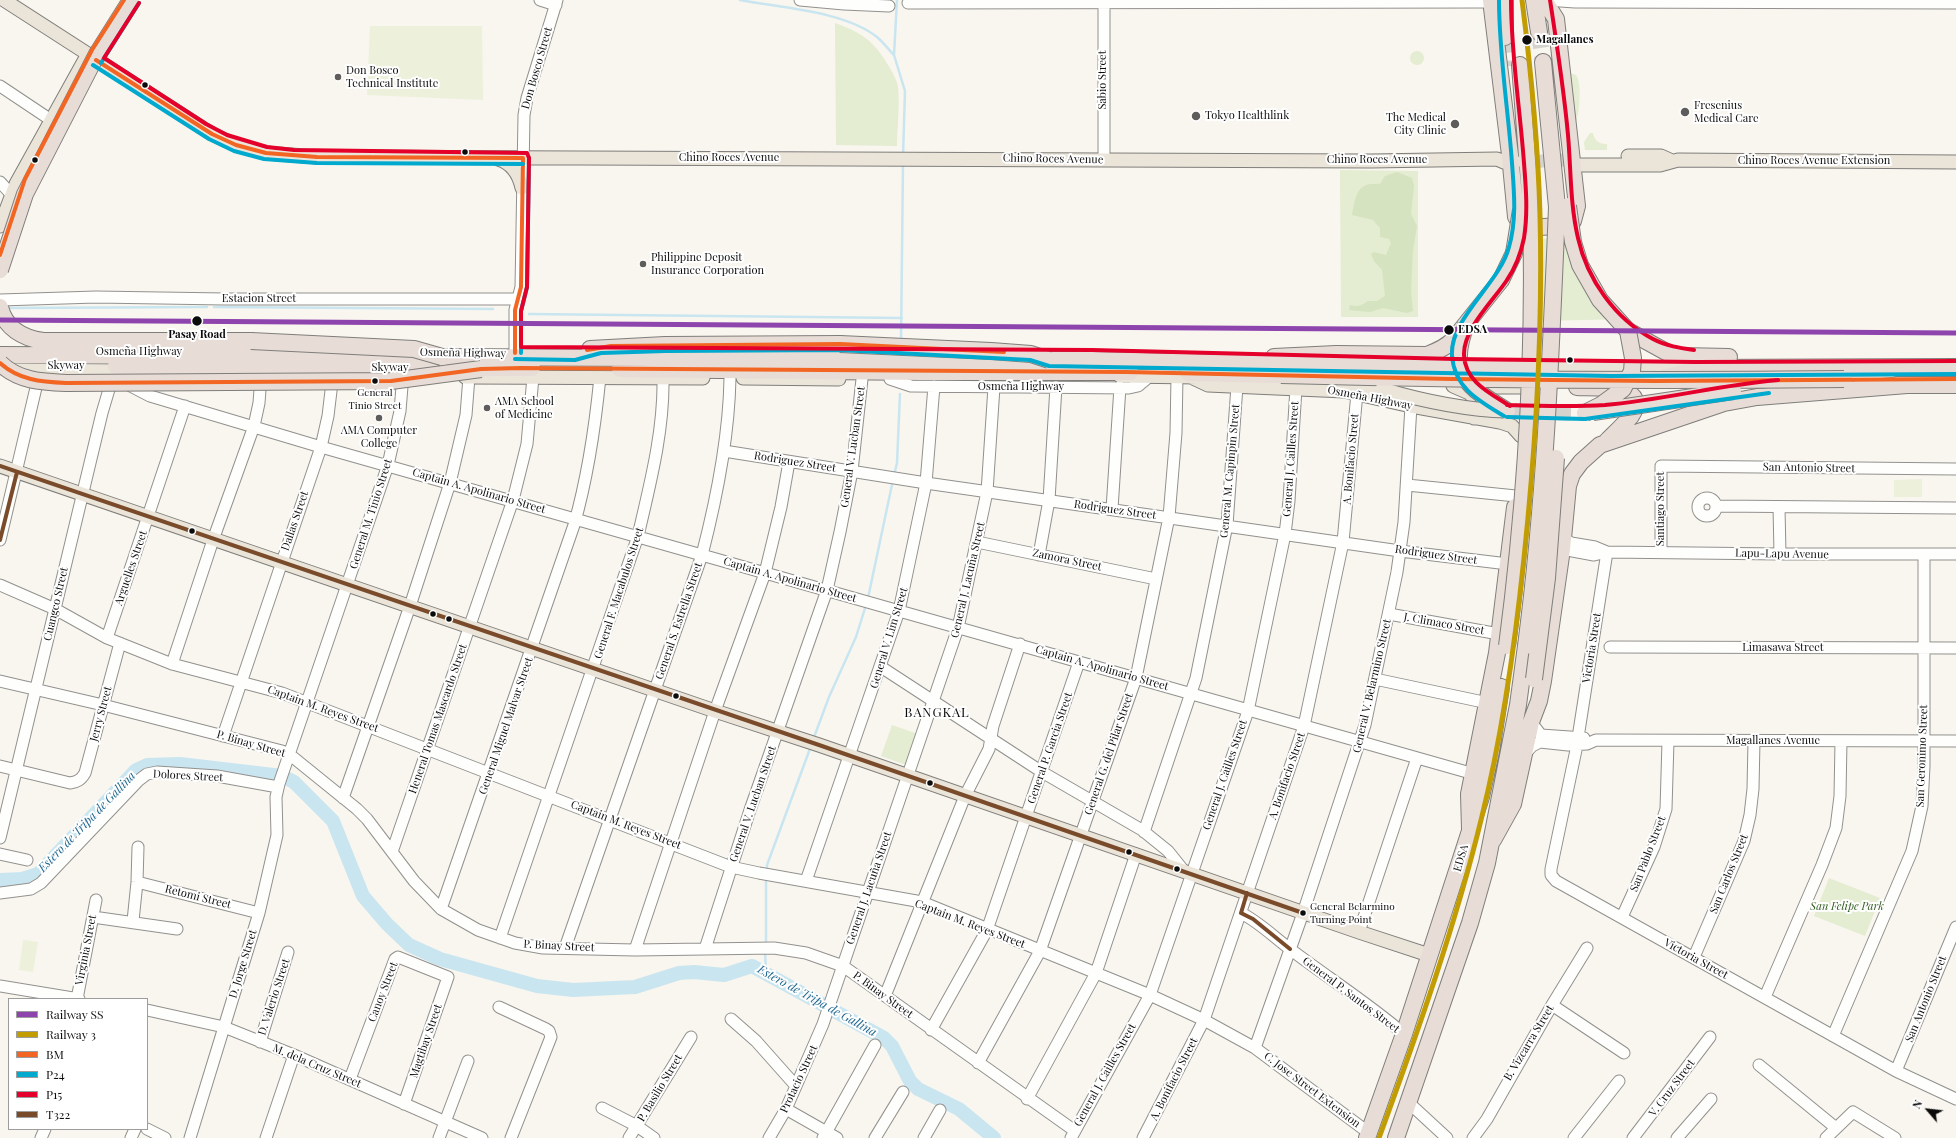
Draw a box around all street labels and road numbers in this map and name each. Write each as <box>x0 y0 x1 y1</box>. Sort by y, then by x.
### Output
street label: Don Bosco Street <box>519 25 555 111</box>
street label: Sabio Street <box>1096 50 1110 110</box>
street label: Chino Roces Avenue <box>679 151 779 165</box>
street label: Chino Roces Avenue <box>1003 152 1103 166</box>
street label: Chino Roces Avenue <box>1327 153 1427 167</box>
street label: Chino Roces Avenue Extension <box>1738 154 1890 168</box>
street label: Estacion Street <box>222 292 296 306</box>
street label: Osmeña Highway <box>96 345 182 359</box>
street label: Osmeña Highway <box>420 346 506 360</box>
street label: Skyway <box>48 359 84 373</box>
street label: Skyway <box>372 361 408 375</box>
street label: Osmeña Highway <box>978 380 1064 394</box>
street label: Osmeña Highway <box>1326 383 1414 413</box>
street label: General V. Lucban Street <box>838 386 868 508</box>
street label: General J. Cailles Street <box>1280 401 1302 517</box>
street label: General M. Capinpin Street <box>1218 403 1242 539</box>
street label: A. Bonifacio Street <box>1340 413 1362 505</box>
street label: Rodriguez Street <box>753 449 837 475</box>
street label: General M. Tinio Street <box>347 457 395 571</box>
street label: San Antonio Street <box>1763 461 1855 475</box>
street label: Captain A. Apolinario Street <box>411 466 547 516</box>
street label: Santiago Street <box>1654 472 1668 546</box>
street label: Dallas Street <box>279 489 311 553</box>
street label: Rodriguez Street <box>1073 498 1157 522</box>
street label: General J. Lacuña Street <box>948 521 988 639</box>
street label: General F. Macabulos Street <box>591 526 647 660</box>
street label: Arguelles Street <box>112 529 150 607</box>
street label: Rodriguez Street <box>1394 543 1478 567</box>
street label: Zamora Street <box>1031 546 1103 574</box>
street label: Lapu-Lapu Avenue <box>1735 547 1829 561</box>
street label: Captain A. Apolinario Street <box>722 555 858 605</box>
street label: General S. Estrella Street <box>653 561 705 681</box>
street label: Cuangco Street <box>41 566 71 642</box>
street label: General V. Lim Street <box>867 586 911 690</box>
street label: J. Climaco Street <box>1403 610 1485 638</box>
street label: Victoria Street <box>1580 612 1604 684</box>
street label: General V. Belarmino Street <box>1350 618 1394 754</box>
street label: Limasawa Street <box>1742 641 1824 655</box>
street label: Heneral Tomas Mascardo Street <box>406 642 470 796</box>
street label: Captain A. Apolinario Street <box>1034 643 1170 693</box>
street label: General Miguel Malvar Street <box>476 656 536 796</box>
street label: Captain M. Reyes Street <box>266 683 380 735</box>
street label: Jerry Street <box>87 685 115 743</box>
street label: General P. Garcia Street <box>1025 691 1075 805</box>
street label: General G. del Pilar Street <box>1082 691 1136 817</box>
street label: San Geronimo Street <box>1914 705 1930 807</box>
street label: General J. Cailles Street <box>1200 718 1250 832</box>
street label: P. Binay Street <box>215 728 287 760</box>
street label: A. Bonifacio Street <box>1266 731 1308 821</box>
street label: Magallanes Avenue <box>1726 734 1820 748</box>
street label: General V. Lucban Street <box>727 744 779 864</box>
street label: Dolores Street <box>153 768 223 784</box>
street label: Captain M. Reyes Street <box>569 798 683 852</box>
street label: San Pablo Street <box>1628 814 1668 894</box>
street label: General J. Lacuña Street <box>843 830 895 946</box>
street label: San Carlos Street <box>1707 832 1751 916</box>
street label: EDSA <box>1451 843 1471 873</box>
street label: Retomi Street <box>163 882 233 912</box>
street label: Captain M. Reyes Street <box>913 897 1027 951</box>
street label: Virginia Street <box>73 914 99 986</box>
street label: D. Jorge Street <box>226 928 260 1000</box>
street label: Victoria Street <box>1662 936 1730 982</box>
street label: P. Binay Street <box>523 938 595 954</box>
street label: General P. Santos Street <box>1300 954 1402 1036</box>
street label: San Antonio Street <box>1903 954 1949 1044</box>
street label: D. Valerio Street <box>255 957 293 1037</box>
street label: Canoy Street <box>365 960 401 1024</box>
street label: P. Binay Street <box>850 969 916 1021</box>
street label: Magtibay Street <box>407 1002 445 1080</box>
street label: B. Vizcarra Street <box>1501 1003 1557 1083</box>
street label: General J. Cailles Street <box>1071 1021 1139 1129</box>
street label: A. Bonifacio Street <box>1147 1035 1201 1123</box>
street label: M. dela Cruz Street <box>271 1041 363 1091</box>
street label: Protacio Street <box>778 1043 820 1115</box>
street label: C. Jose Street Extension <box>1261 1049 1363 1131</box>
street label: P. Basilio Street <box>635 1052 685 1124</box>
street label: V. Cruz Street <box>1646 1057 1698 1119</box>

